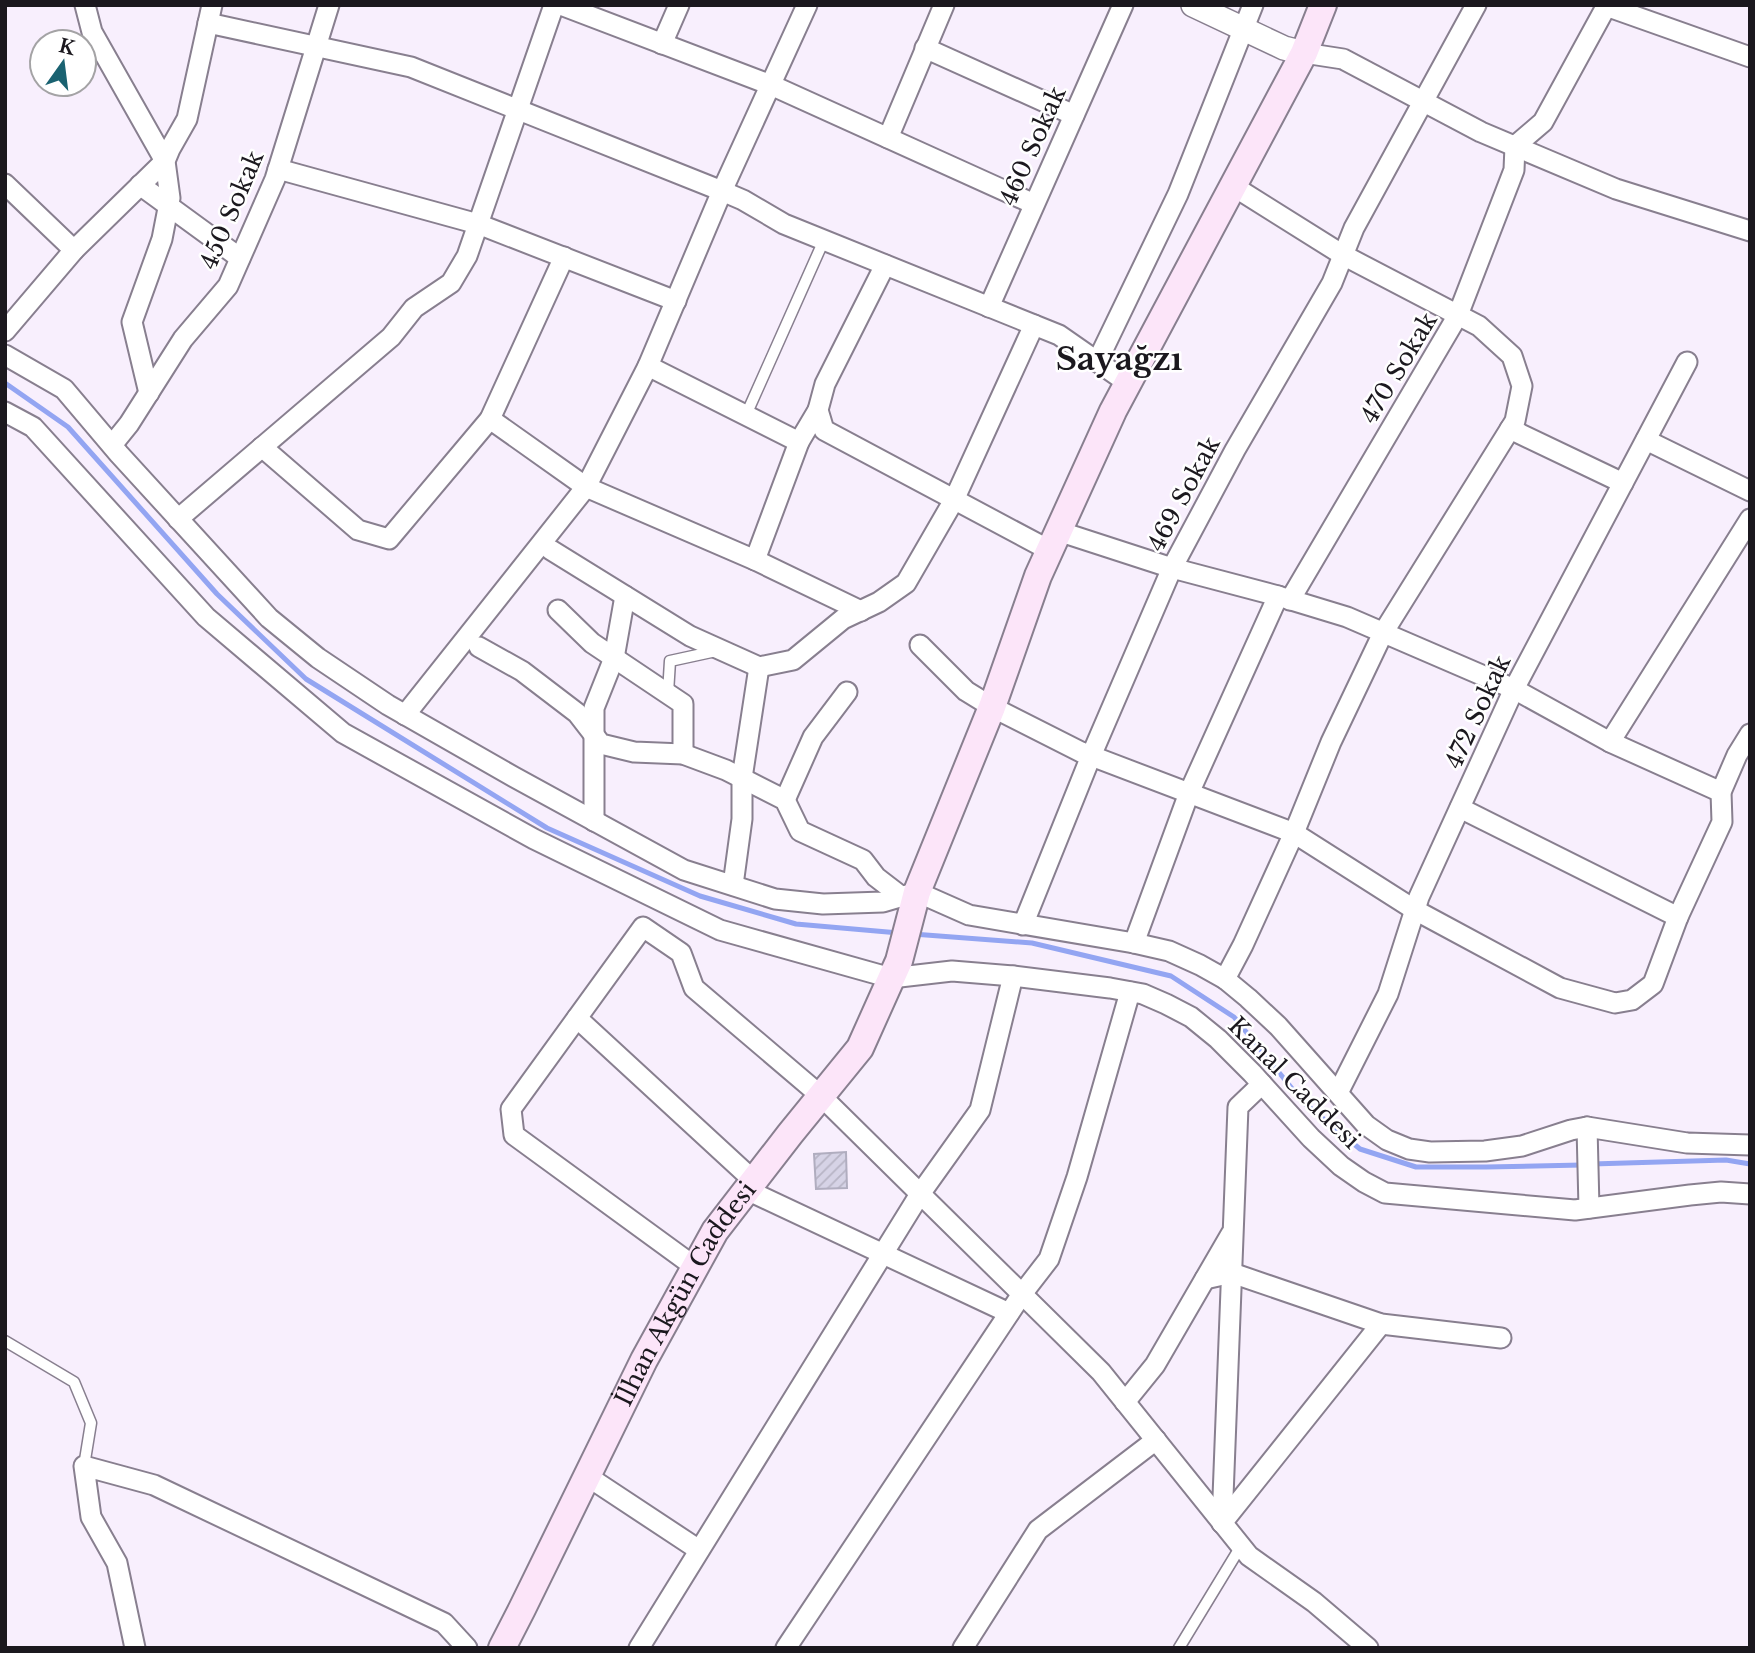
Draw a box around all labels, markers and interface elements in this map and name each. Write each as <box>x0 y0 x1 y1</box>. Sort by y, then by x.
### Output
north arrow <box>28 28 98 98</box>
text: K <box>57 34 79 60</box>
street label: 460 Sokak <box>993 81 1072 210</box>
street label: 450 Sokak <box>194 146 270 273</box>
street label: 470 Sokak <box>1354 307 1443 428</box>
district label: Sayağzı <box>1056 339 1183 379</box>
street label: 469 Sokak <box>1141 431 1226 556</box>
street label: 472 Sokak <box>1439 650 1517 773</box>
street label: Kanal Caddesi <box>1222 1011 1366 1155</box>
street label: İlhan Akgün Caddesi <box>609 1176 762 1411</box>

